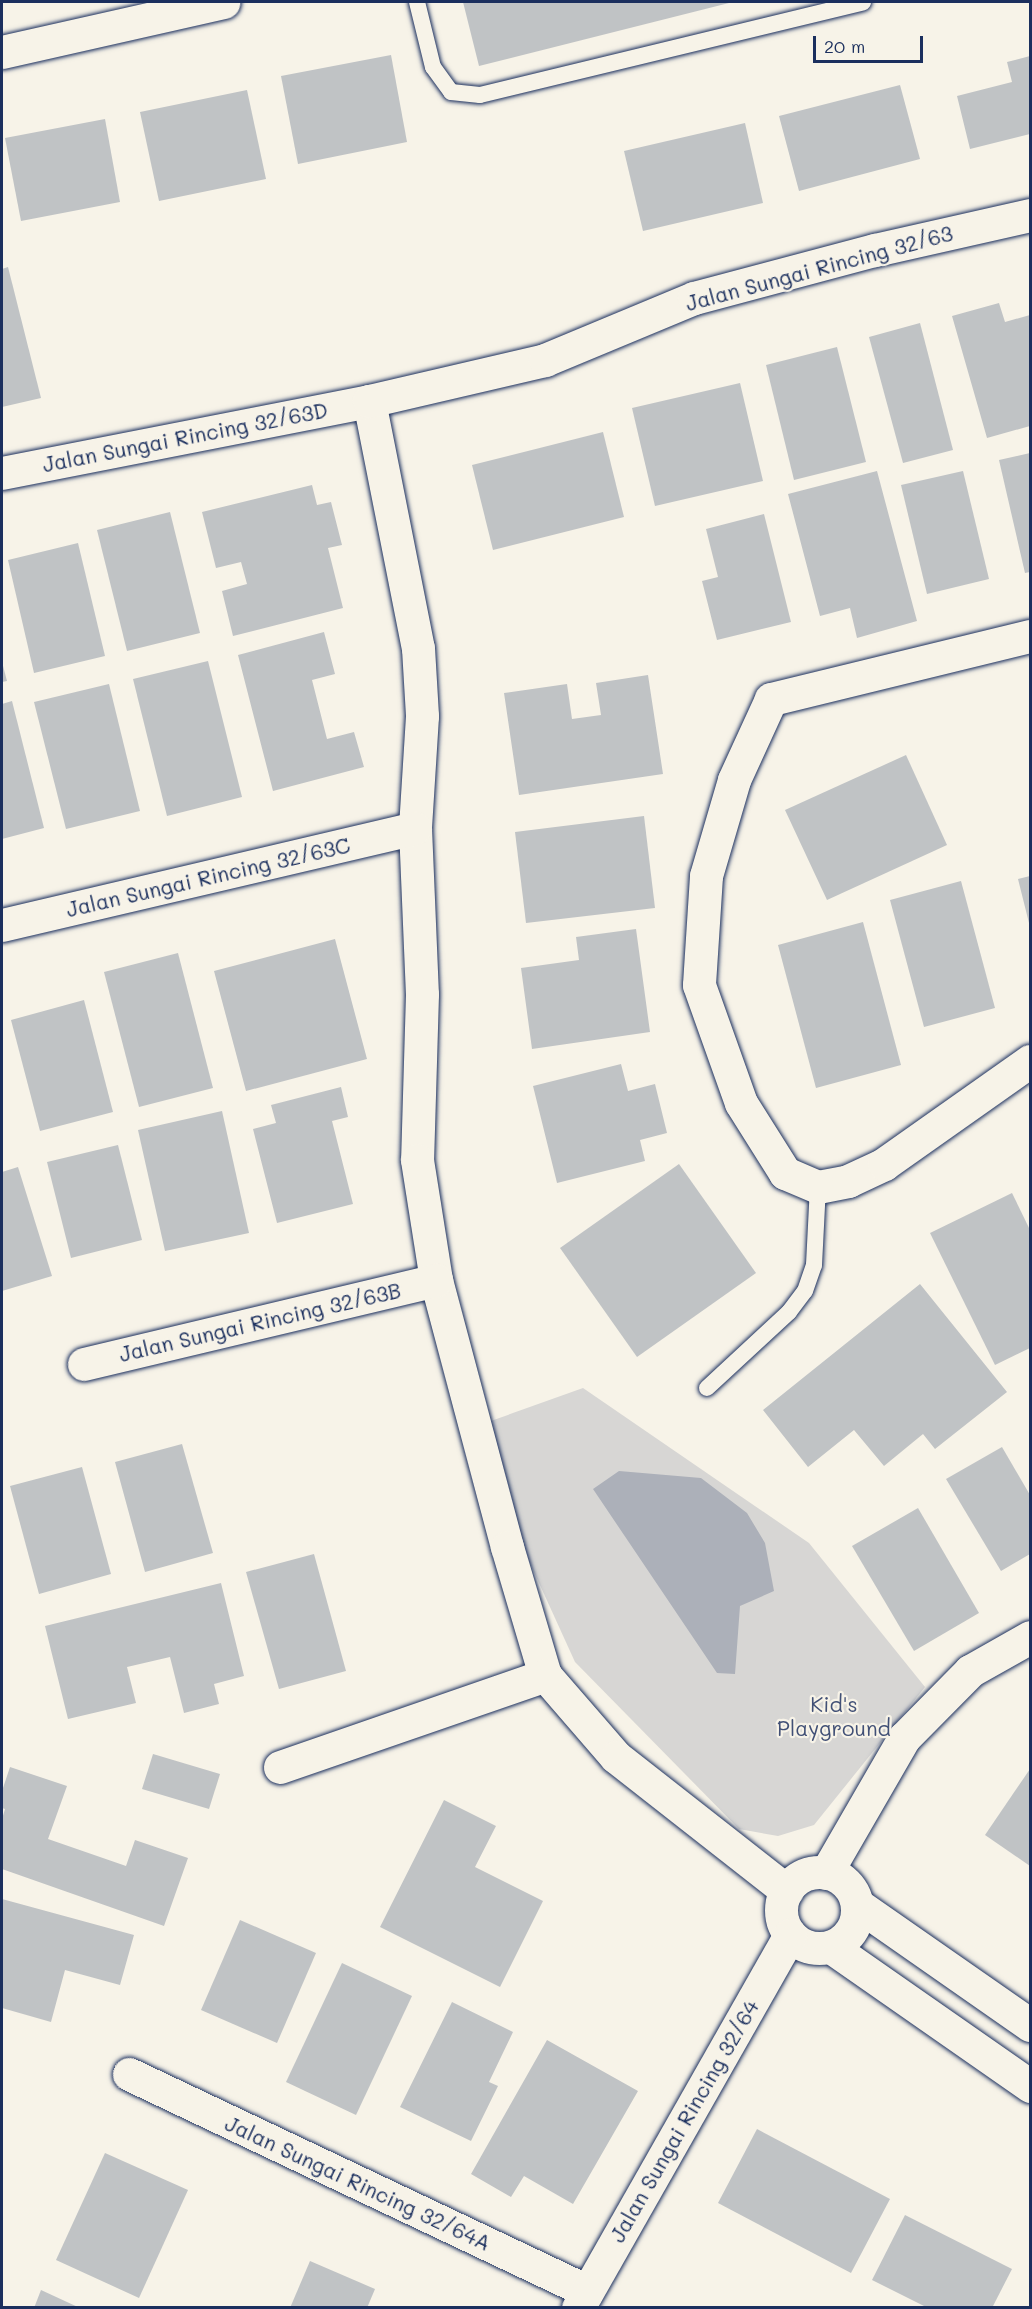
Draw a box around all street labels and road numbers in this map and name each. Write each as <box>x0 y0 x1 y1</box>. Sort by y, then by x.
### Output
street label: Jalan Sungai Rincing 32/63 <box>683 220 955 316</box>
street label: Jalan Sungai Rincing 32/63D <box>40 397 330 477</box>
street label: Jalan Sungai Rincing 32/63C <box>64 832 352 922</box>
street label: Jalan Sungai Rincing 32/63B <box>117 1277 403 1367</box>
street label: Jalan Sungai Rincing 32/64 <box>604 1995 764 2247</box>
street label: Jalan Sungai Rincing 32/64A <box>221 2110 495 2256</box>

